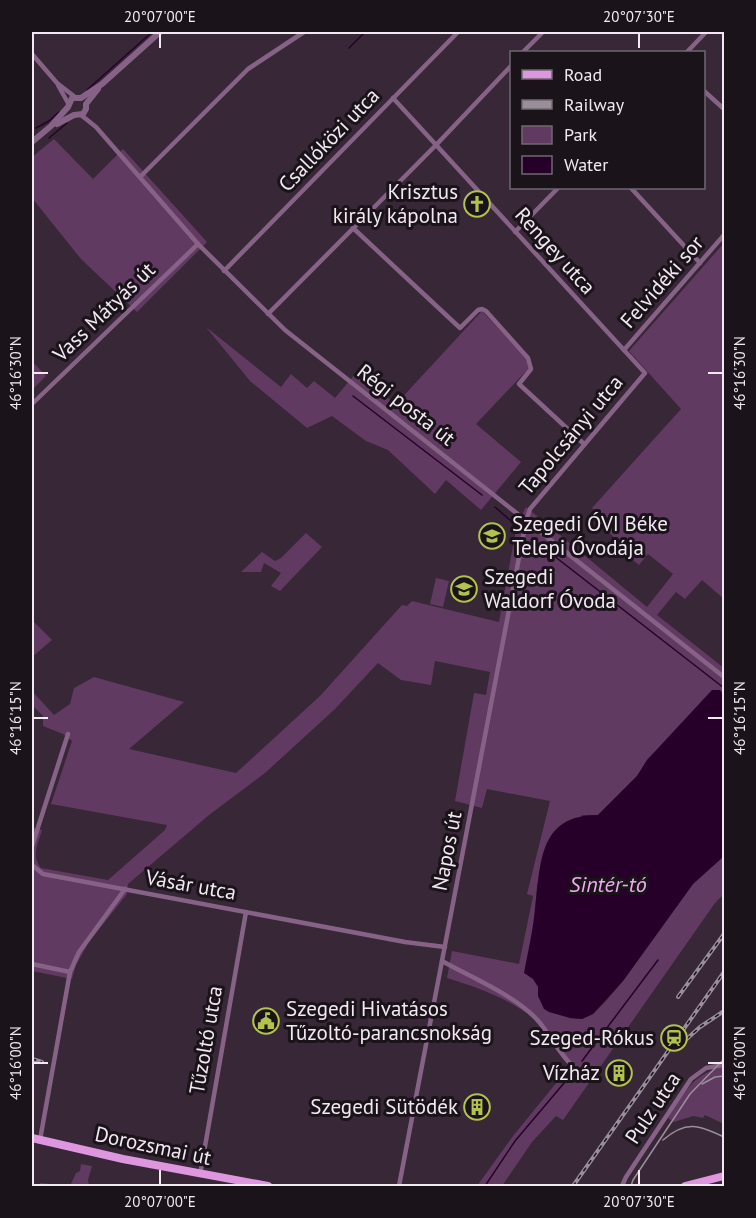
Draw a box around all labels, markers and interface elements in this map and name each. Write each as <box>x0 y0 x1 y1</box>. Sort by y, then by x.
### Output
text: 20°07'00"E <box>124 7 196 26</box>
text: 20°07'30"E <box>603 7 675 26</box>
legend <box>510 51 705 189</box>
text: Road <box>564 63 602 86</box>
street label: Csallóközi utca <box>272 82 385 197</box>
text: Railway <box>564 93 625 116</box>
text: Park <box>564 123 597 146</box>
text: Water <box>564 153 608 176</box>
place label: Krisztus király kápolna <box>333 178 458 229</box>
church icon: Krisztus király kápolna <box>462 189 492 219</box>
street label: Rengey utca <box>509 202 601 300</box>
street label: Felvidéki sor <box>614 230 709 334</box>
street label: Vass Mátyás út <box>46 256 160 368</box>
text: 46°16'30"N <box>6 336 25 410</box>
text: 46°16'30"N <box>730 336 749 410</box>
street label: Régi posta út <box>352 358 461 451</box>
street label: Tapolcsányi utca <box>513 369 629 500</box>
place label: Szegedi ÓVI Béke Telepi Óvodája <box>512 510 668 561</box>
school or university icon: Szegedi ÓVI Béke Telepi Óvodája <box>477 521 507 551</box>
place label: Szegedi Waldorf Óvoda <box>484 563 616 614</box>
school or university icon: Szegedi Waldorf Óvoda <box>449 574 479 604</box>
text: 46°16'15"N <box>6 681 25 755</box>
text: 46°16'15"N <box>730 681 749 755</box>
street label: Napos út <box>426 809 467 893</box>
street label: Vásár utca <box>143 863 238 906</box>
water label: Sintér-tó <box>569 870 647 898</box>
street label: Tűzoltó utca <box>183 984 228 1096</box>
place label: Szegedi Hivatásos Tűzoltó-parancsnokság <box>286 995 492 1046</box>
public building icon: Szegedi Hivatásos Tűzoltó-parancsnokság <box>251 1006 281 1036</box>
station icon: Szeged-Rókus <box>659 1023 689 1053</box>
place label: Szeged-Rókus <box>530 1024 654 1051</box>
text: 46°16'00"N <box>6 1026 25 1100</box>
text: 46°16'00"N <box>730 1026 749 1100</box>
building icon: Vízház <box>604 1058 634 1088</box>
place label: Vízház <box>542 1059 600 1086</box>
street label: Pulz utca <box>619 1067 686 1149</box>
building icon: Szegedi Sütödék <box>462 1092 492 1122</box>
place label: Szegedi Sütödék <box>310 1093 458 1120</box>
street label: Dorozsmai út <box>92 1120 214 1171</box>
text: 20°07'00"E <box>124 1192 196 1211</box>
text: 20°07'30"E <box>603 1192 675 1211</box>

